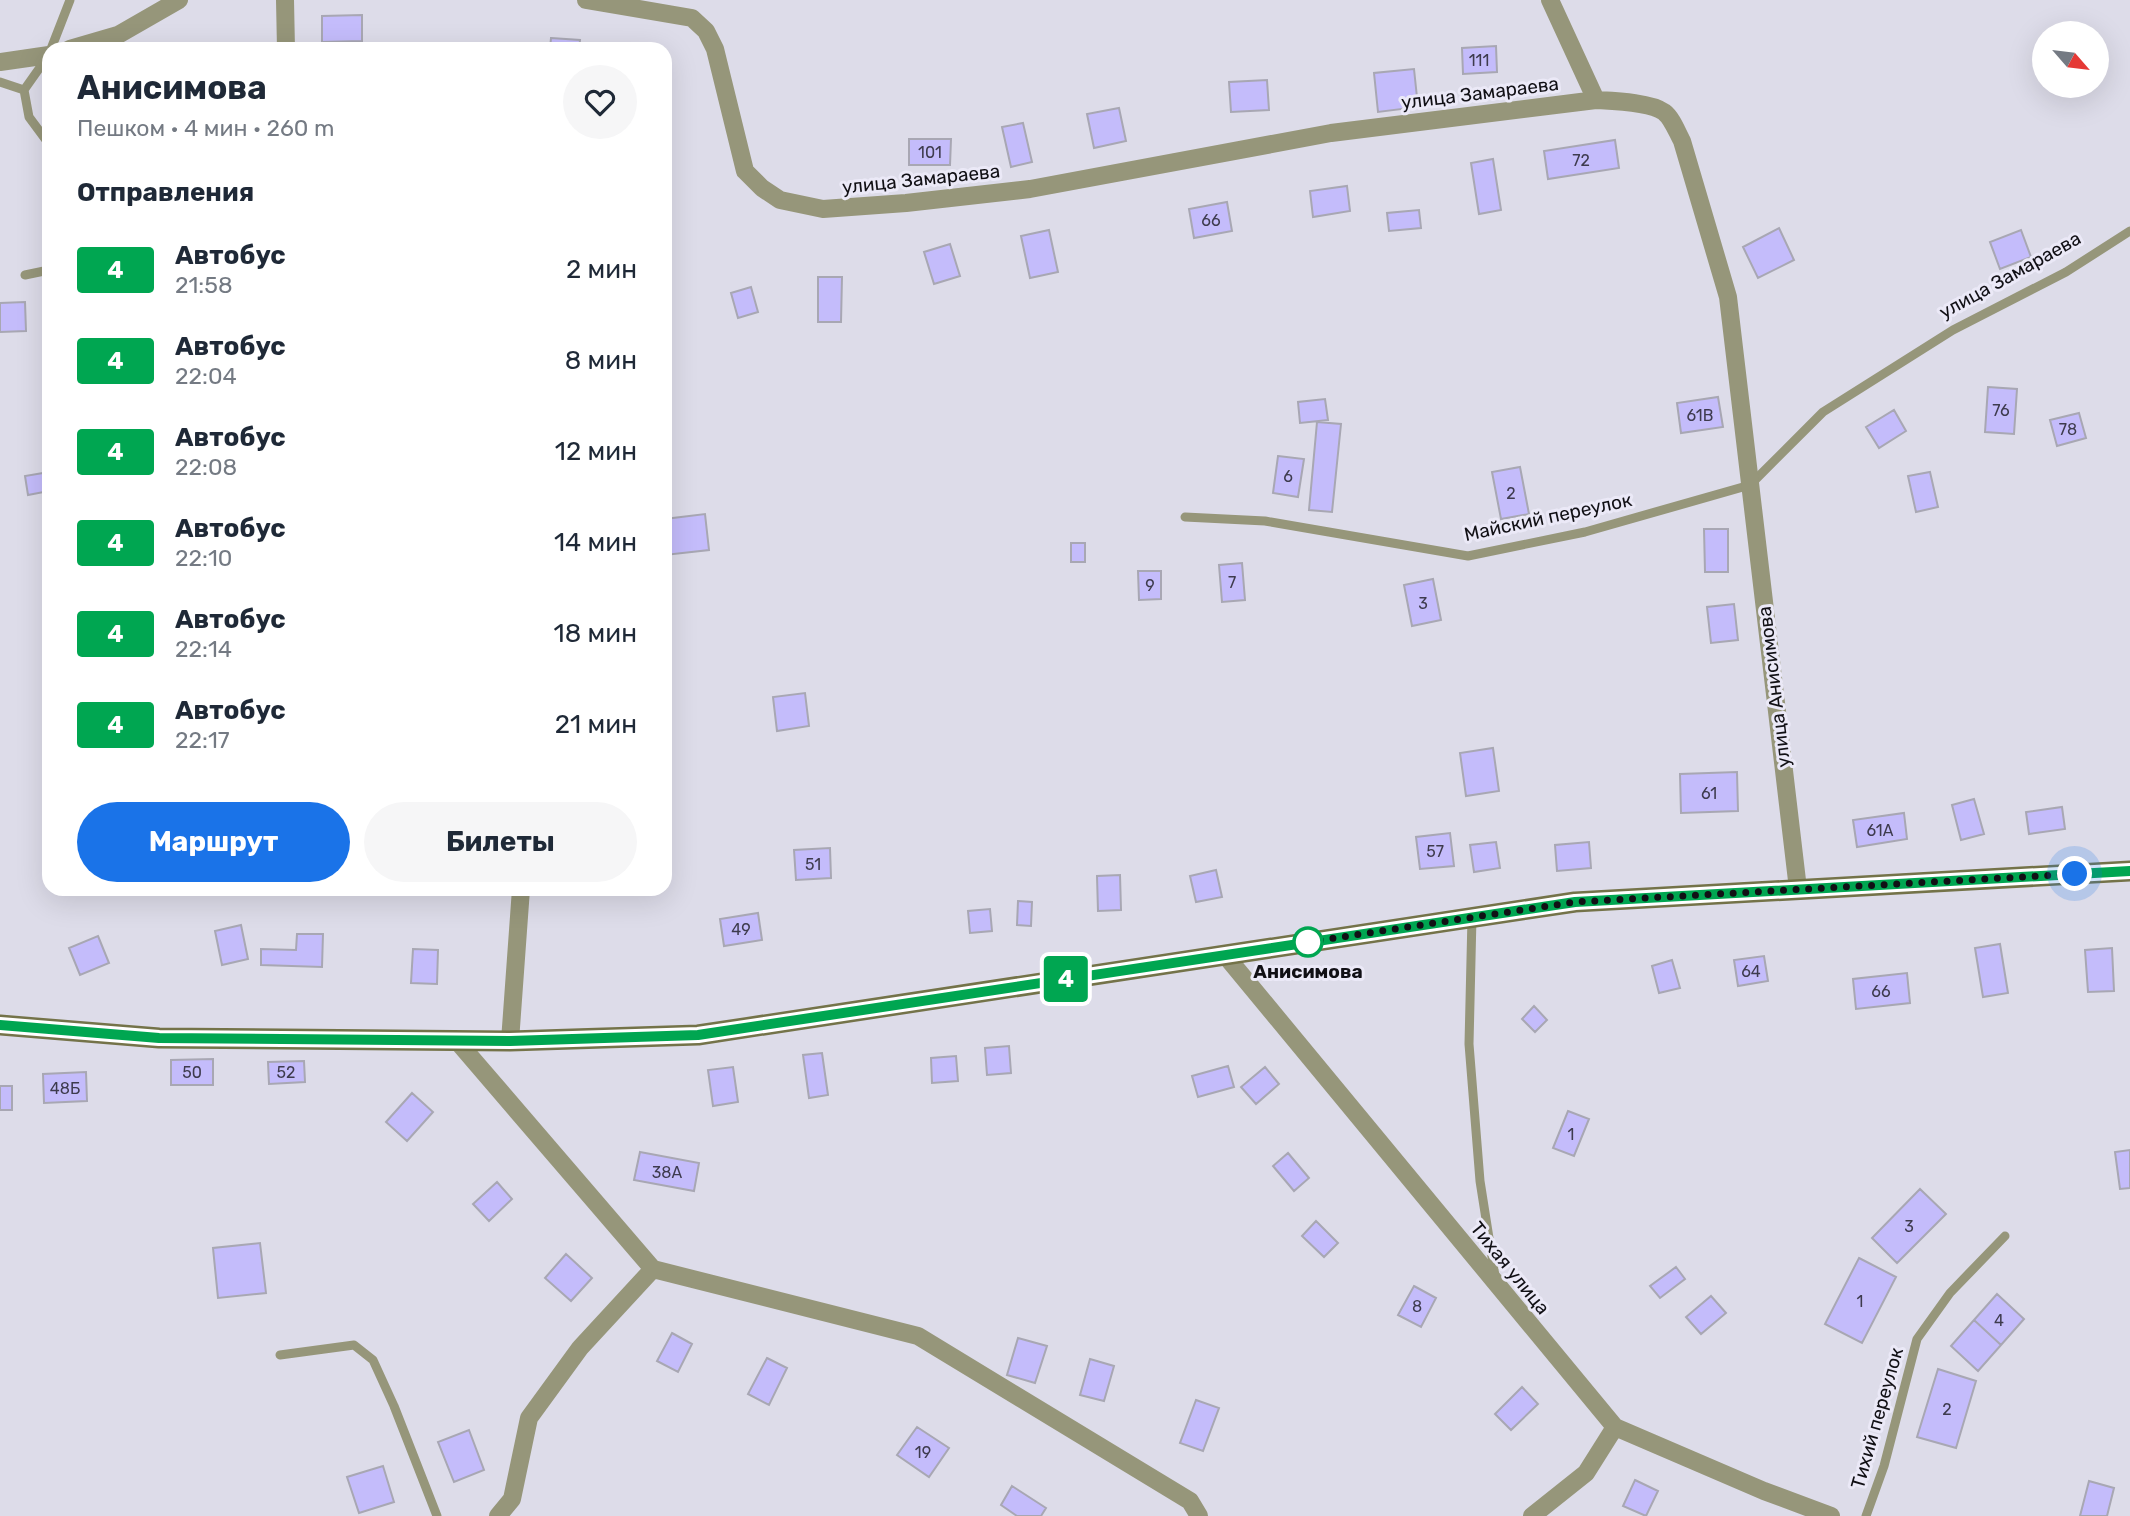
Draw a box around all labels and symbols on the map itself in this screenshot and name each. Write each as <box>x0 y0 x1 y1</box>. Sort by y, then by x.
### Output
north arrow <box>2032 21 2109 98</box>
house number: 111 <box>1469 51 1489 70</box>
street label: улица Замараева <box>1400 72 1560 114</box>
house number: 101 <box>918 143 942 162</box>
house number: 72 <box>1572 151 1590 170</box>
street label: улица Замараева <box>841 159 1001 199</box>
house number: 66 <box>1201 211 1221 230</box>
street label: улица Замараева <box>1935 226 2085 324</box>
house number: 76 <box>1992 401 2010 420</box>
house number: 61В <box>1687 406 1713 425</box>
house number: 78 <box>2059 420 2077 439</box>
house number: 6 <box>1283 467 1293 486</box>
house number: 2 <box>1506 484 1516 503</box>
street label: Майский переулок <box>1462 488 1634 546</box>
house number: 7 <box>1228 573 1236 592</box>
house number: 9 <box>1145 576 1155 595</box>
house number: 3 <box>1418 594 1428 613</box>
street label: улица Анисимова <box>1753 605 1795 769</box>
house number: 61 <box>1701 784 1717 803</box>
house number: 61А <box>1867 821 1894 840</box>
house number: 57 <box>1426 842 1444 861</box>
house number: 51 <box>805 855 821 874</box>
your location <box>2057 856 2092 891</box>
house number: 49 <box>731 920 751 939</box>
marker: Анисимова <box>1293 927 1323 957</box>
line badge: 4 <box>1043 956 1089 1002</box>
place label: Анисимова <box>1253 960 1363 983</box>
house number: 64 <box>1741 962 1761 981</box>
house number: 66 <box>1871 982 1891 1001</box>
house number: 50 <box>182 1063 202 1082</box>
house number: 52 <box>277 1063 295 1082</box>
house number: 48Б <box>50 1079 80 1098</box>
house number: 1 <box>1568 1125 1574 1144</box>
house number: 38А <box>652 1163 683 1182</box>
street label: Тихая улица <box>1466 1217 1554 1319</box>
house number: 3 <box>1904 1217 1914 1236</box>
house number: 1 <box>1857 1292 1863 1311</box>
house number: 8 <box>1412 1297 1422 1316</box>
house number: 4 <box>1994 1311 2004 1330</box>
street label: Тихий переулок <box>1846 1345 1908 1491</box>
house number: 2 <box>1942 1400 1952 1419</box>
house number: 19 <box>915 1443 931 1462</box>

